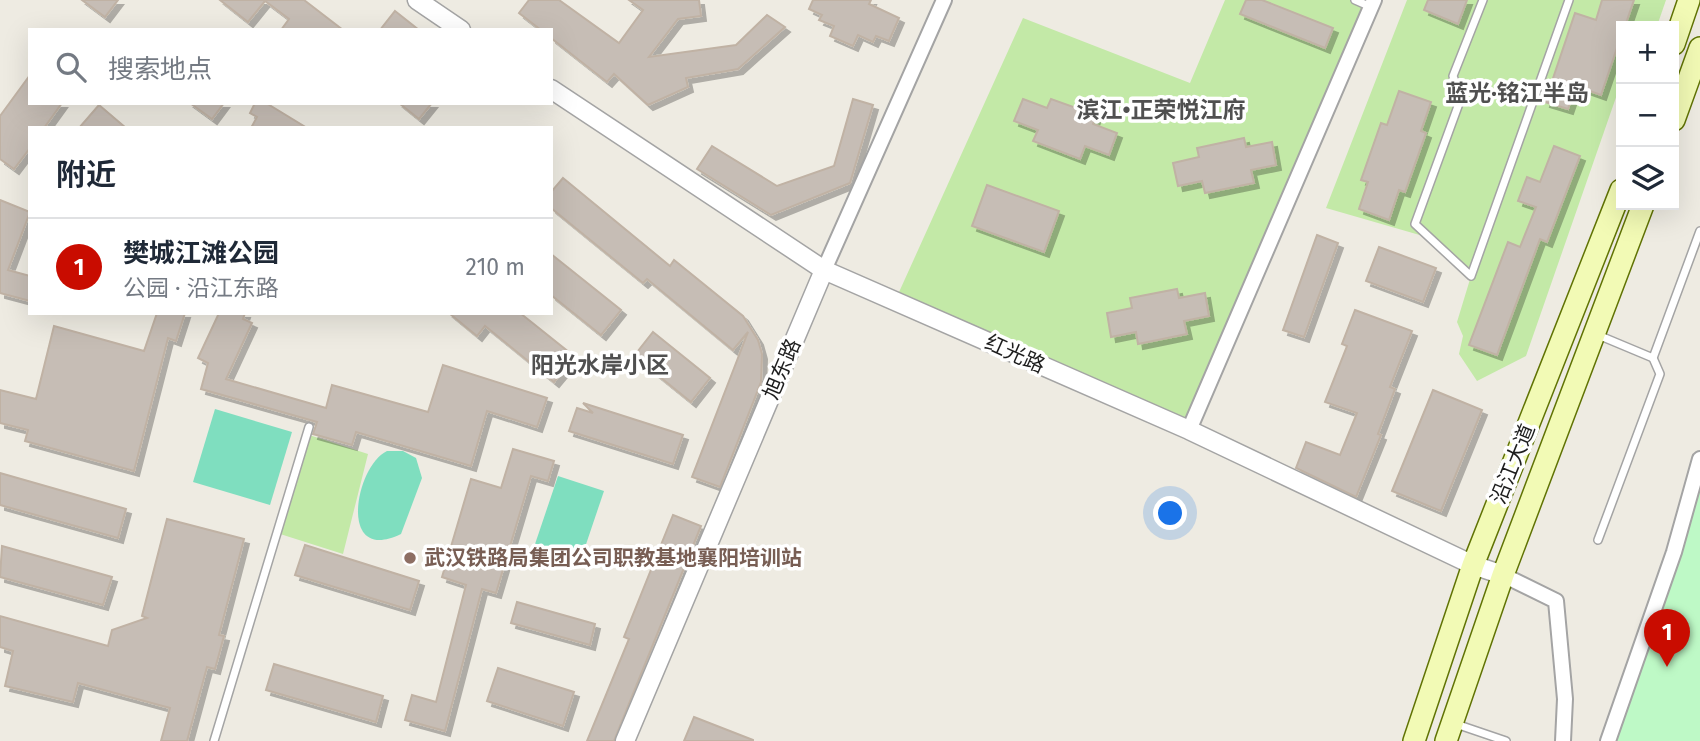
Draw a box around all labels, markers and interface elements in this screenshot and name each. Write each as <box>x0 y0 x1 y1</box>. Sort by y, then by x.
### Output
map controls <box>1616 21 1679 210</box>
button: + <box>1616 21 1679 84</box>
search box <box>28 28 553 105</box>
icon: search <box>52 48 90 86</box>
text: 搜索地点 <box>108 54 212 85</box>
district label: 蓝光·铭江半岛 <box>1445 79 1589 107</box>
button: − <box>1616 84 1679 147</box>
district label: 滨江•正荣悦江府 <box>1077 96 1245 124</box>
button: layers <box>1616 147 1679 210</box>
text: 附近 <box>56 157 116 193</box>
text: 樊城江滩公园 <box>123 238 279 269</box>
text: 1 <box>74 253 84 281</box>
text: 210 m <box>466 253 525 281</box>
text: 公园 · 沿江东路 <box>123 274 279 302</box>
street label: 红光路 <box>981 329 1049 379</box>
street label: 旭东路 <box>758 335 806 403</box>
district label: 阳光水岸小区 <box>531 351 669 379</box>
street label: 沿江大道 <box>1485 420 1541 508</box>
your location <box>1153 496 1187 530</box>
place label: 武汉铁路局集团公司职教基地襄阳培训站 <box>424 545 802 571</box>
marker: 武汉铁路局集团公司职教基地襄阳培训站 <box>402 550 418 566</box>
pin: 1 <box>1644 609 1690 667</box>

